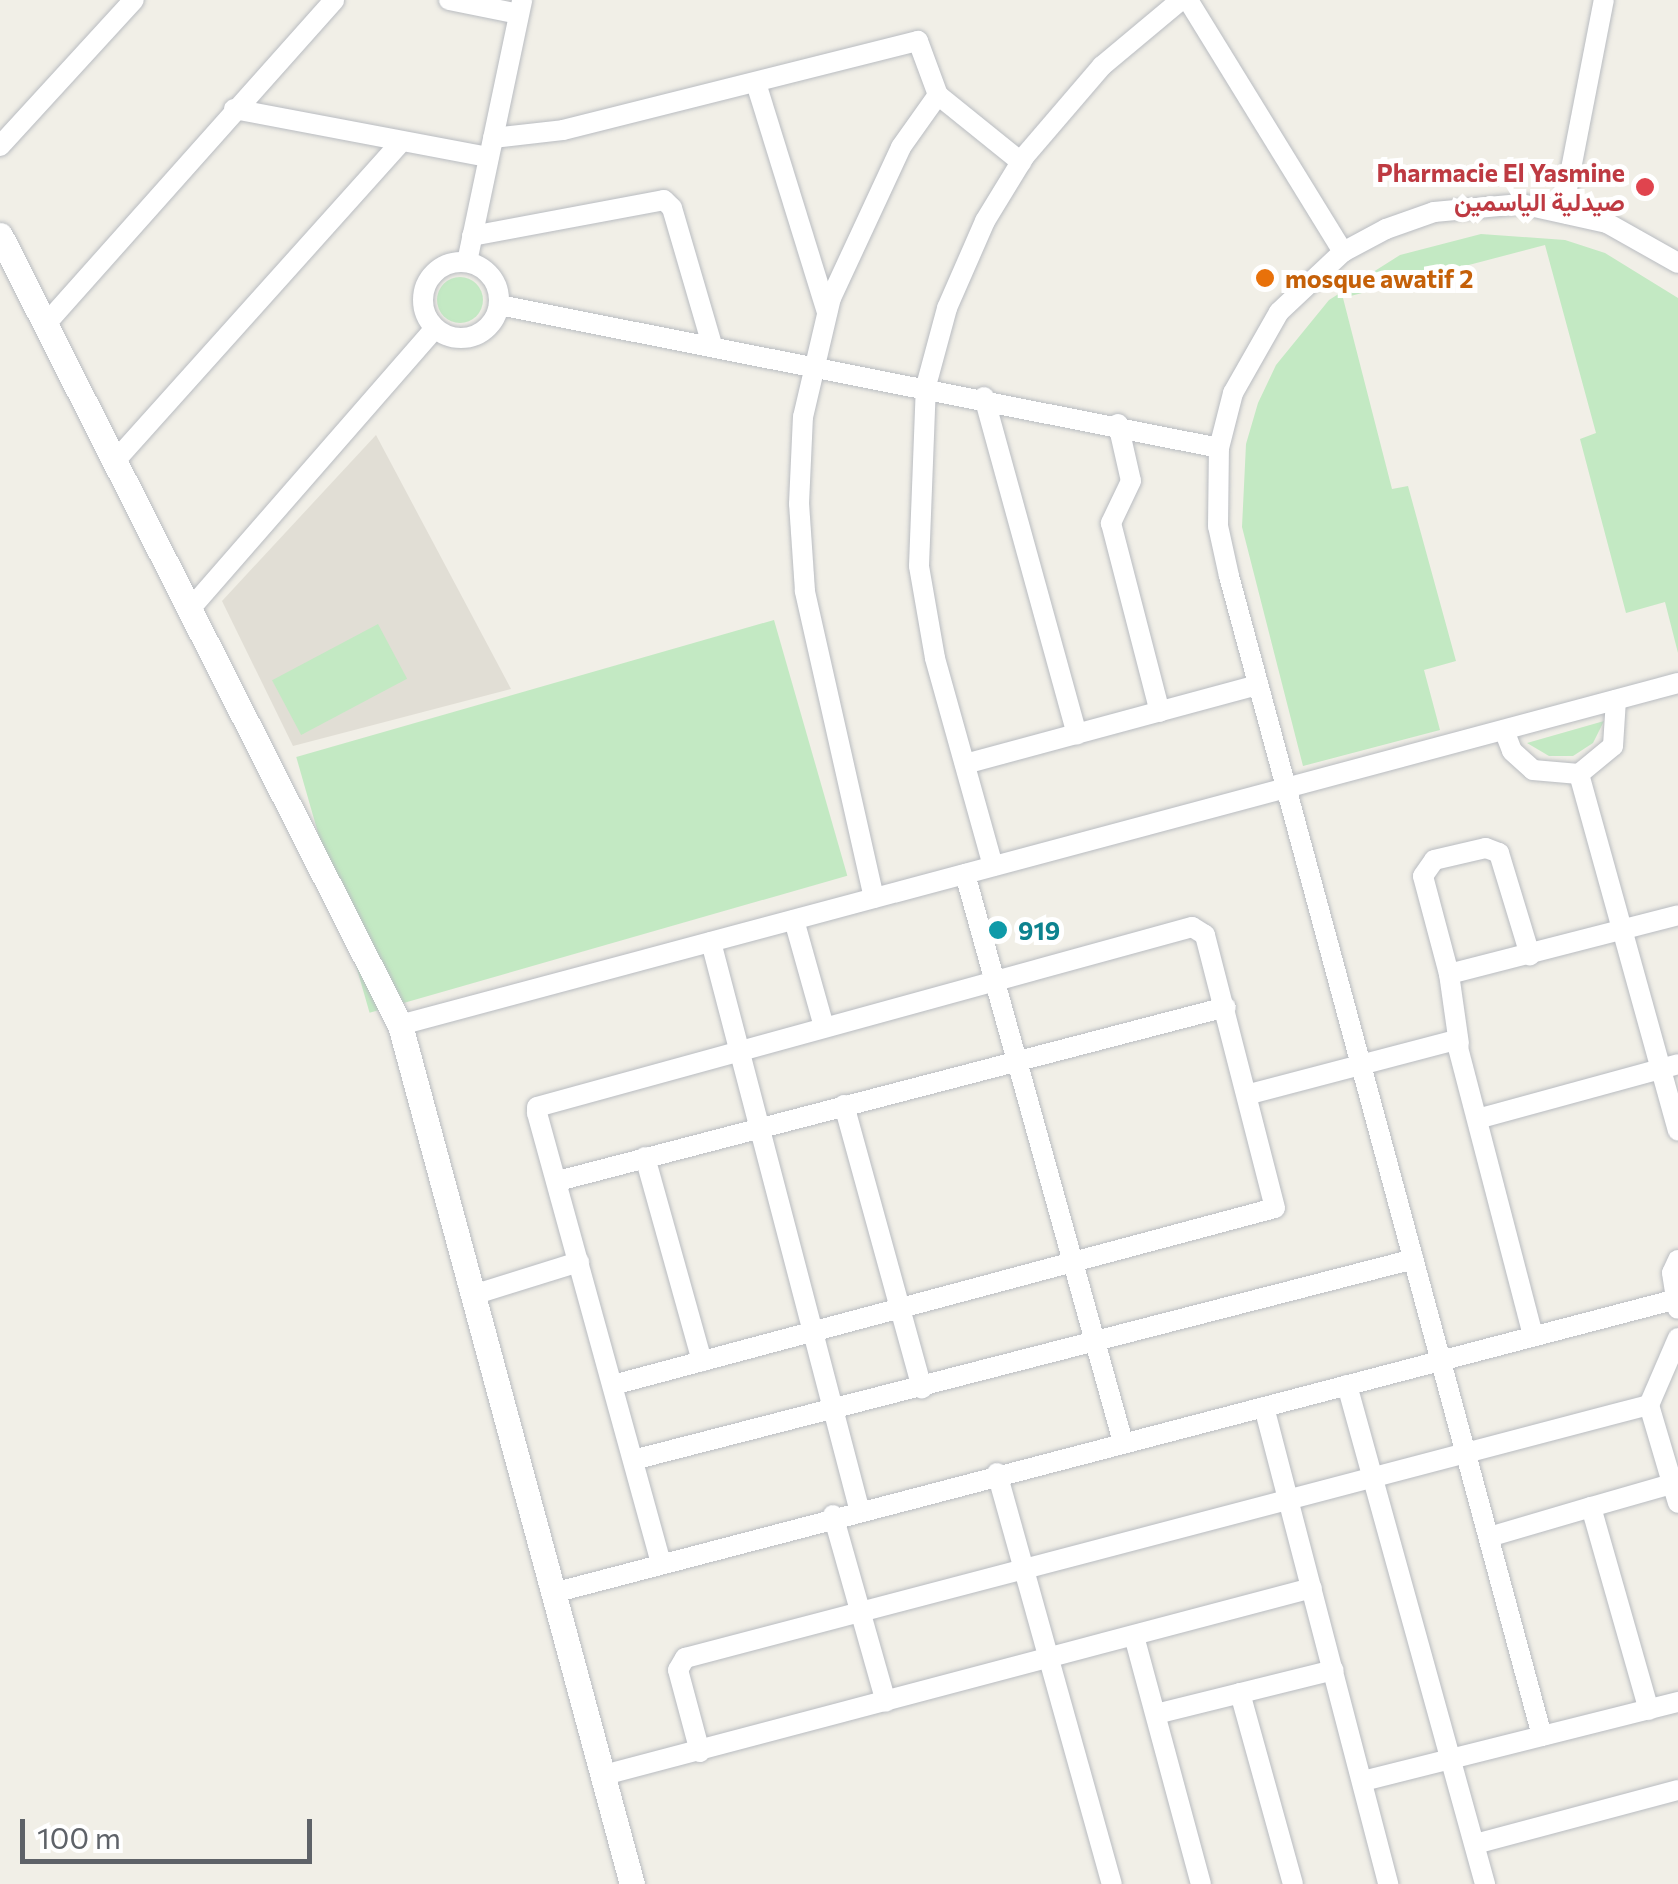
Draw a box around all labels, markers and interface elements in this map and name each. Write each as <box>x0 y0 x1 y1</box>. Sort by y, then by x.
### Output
place label: Pharmacie El Yasmine صيدلية الياسمين <box>1377 158 1625 217</box>
marker: Pharmacie El Yasmine صيدلية الياسمين <box>1634 176 1656 198</box>
place label: mosque awatif 2 <box>1285 263 1473 293</box>
marker: mosque awatif 2 <box>1254 267 1276 289</box>
place label: 919 <box>1018 915 1060 945</box>
marker: 919 <box>987 919 1009 941</box>
scale bar <box>25 1799 318 1861</box>
text: 100 m <box>37 1818 121 1855</box>

